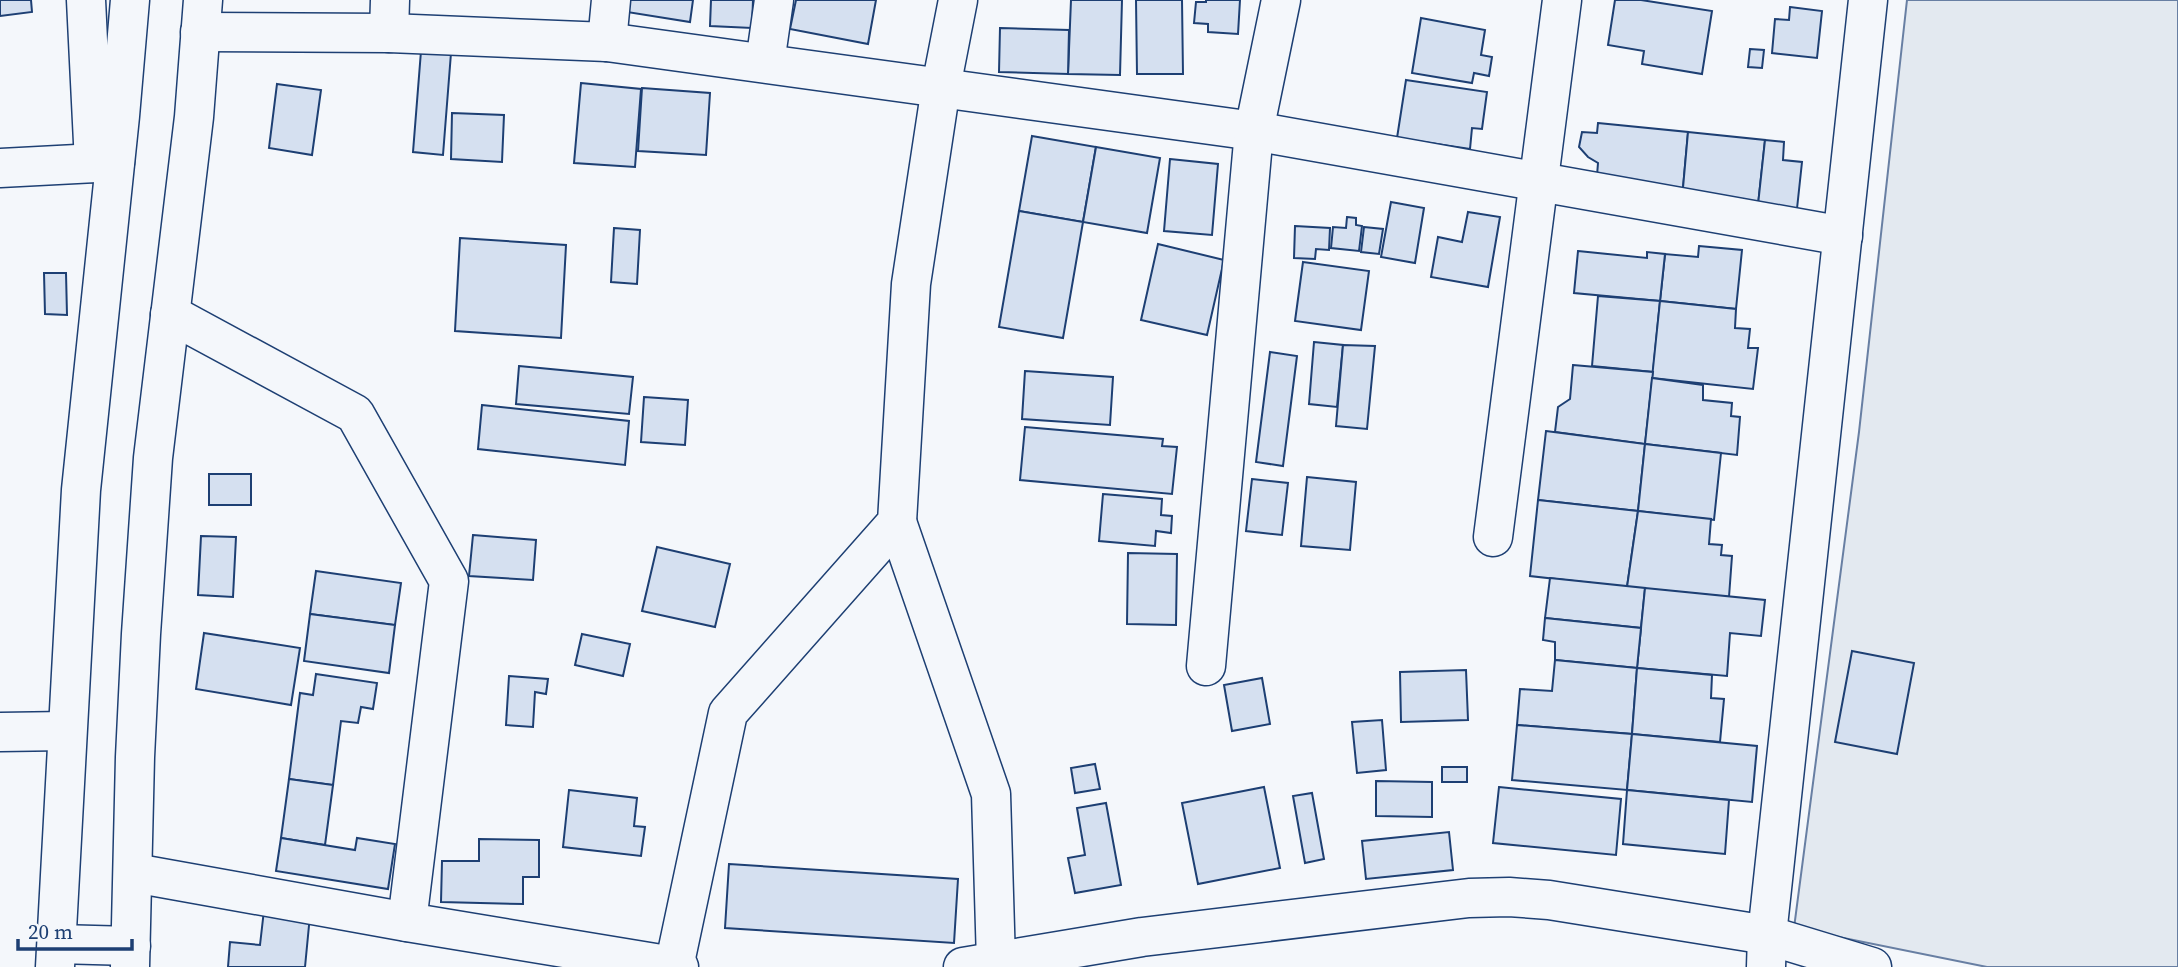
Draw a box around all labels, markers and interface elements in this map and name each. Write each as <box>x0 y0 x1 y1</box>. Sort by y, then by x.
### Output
scale bar <box>18 908 131 952</box>
text: 20 m <box>28 917 73 946</box>

